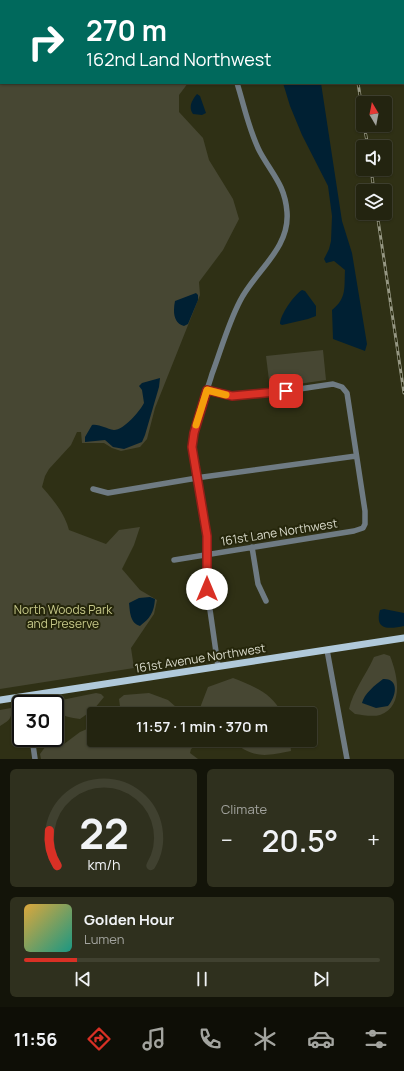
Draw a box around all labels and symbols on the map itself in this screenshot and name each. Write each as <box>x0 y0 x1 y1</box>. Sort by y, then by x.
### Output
north arrow <box>356 96 392 132</box>
pin <box>269 374 303 408</box>
street label: 161st Lane Northwest <box>219 514 339 550</box>
position arrow <box>186 568 228 610</box>
park label: North Woods Park and Preserve <box>14 601 113 632</box>
street label: 161st Avenue Northwest <box>133 639 267 677</box>
speed limit sign: 30 <box>12 695 64 747</box>

